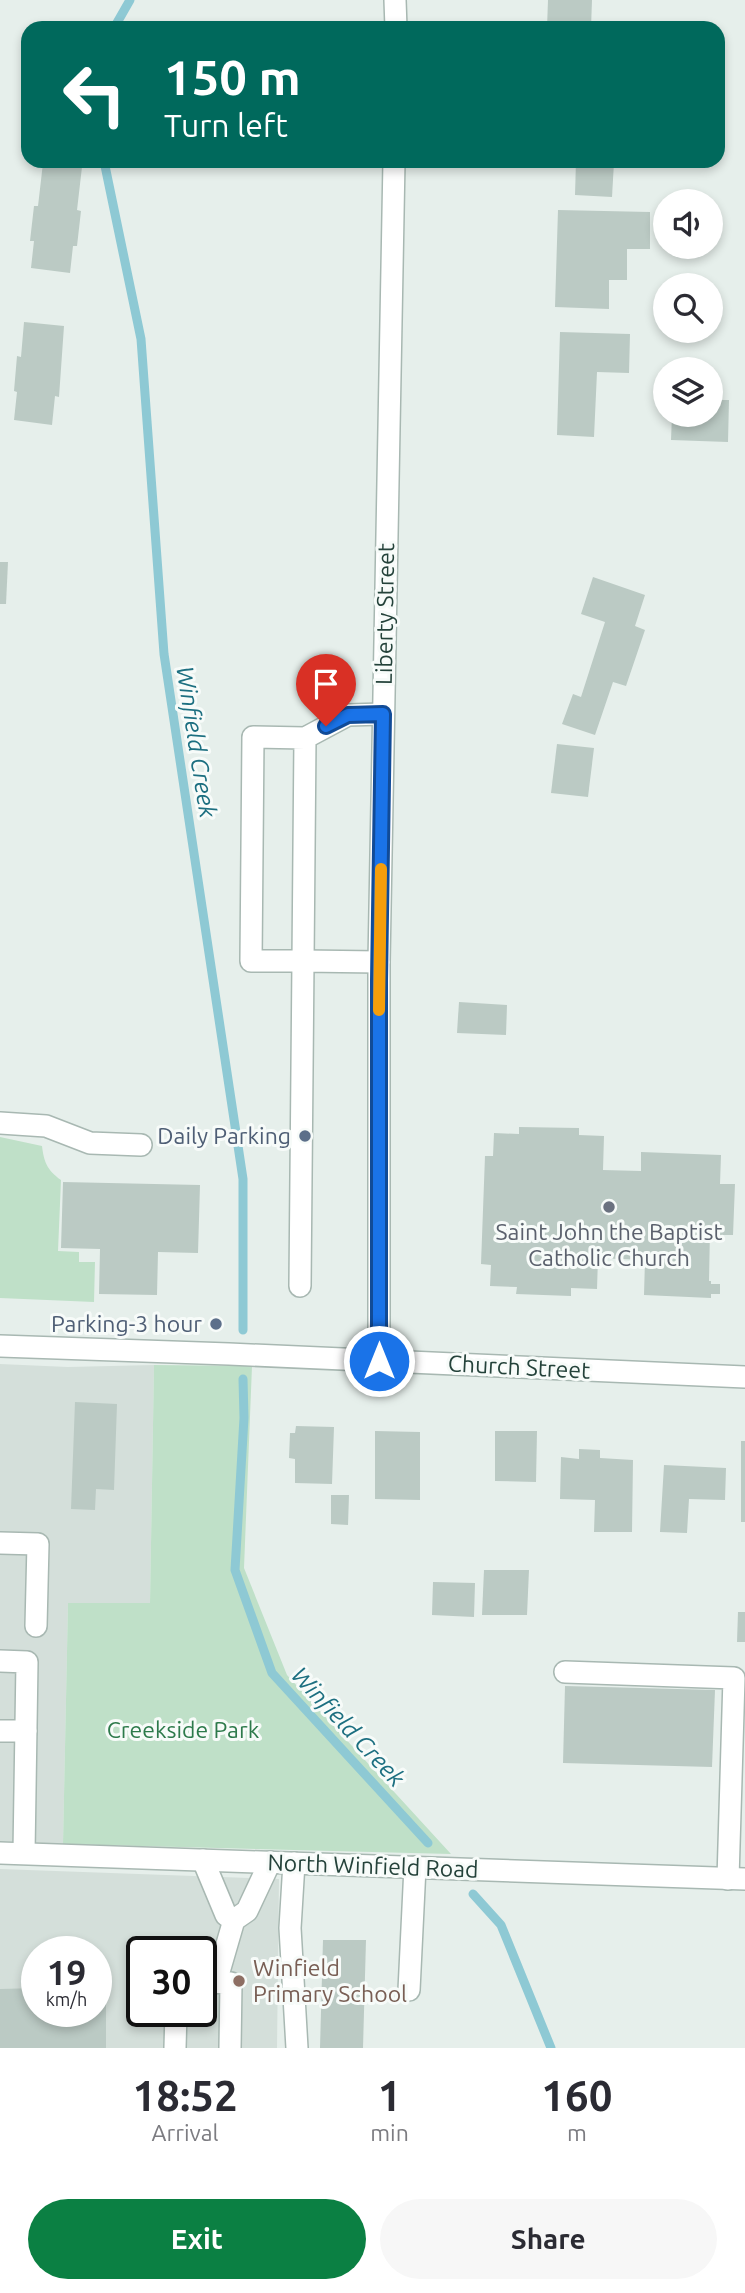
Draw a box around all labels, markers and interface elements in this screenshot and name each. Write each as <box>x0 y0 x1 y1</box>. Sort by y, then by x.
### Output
icon: left <box>49 49 140 140</box>
text: 150 m <box>164 49 301 104</box>
text: Turn left <box>164 107 288 143</box>
map controls <box>653 189 723 427</box>
button: sound <box>653 189 723 259</box>
button: search <box>653 273 723 343</box>
button: layers <box>653 357 723 427</box>
street label: Liberty Street <box>371 543 398 685</box>
pin <box>296 654 356 726</box>
water label: Winfield Creek <box>171 664 222 820</box>
icon: arrive <box>307 665 345 703</box>
place label: Daily Parking <box>157 1123 291 1148</box>
marker: Daily Parking <box>297 1128 313 1144</box>
marker: Saint John the Baptist Catholic Church <box>601 1199 617 1215</box>
place label: Saint John the Baptist Catholic Church <box>496 1219 722 1270</box>
place label: Parking-3 hour <box>51 1311 202 1336</box>
marker: Parking-3 hour <box>208 1316 224 1332</box>
position arrow <box>342 1324 416 1398</box>
street label: Church Street <box>447 1350 591 1383</box>
water label: Winfield Creek <box>286 1662 411 1792</box>
park label: Creekside Park <box>107 1717 260 1742</box>
street label: North Winfield Road <box>267 1849 479 1882</box>
speed limit sign: 30 <box>126 1936 217 2027</box>
text: 19 <box>47 1952 86 1992</box>
place label: Winfield Primary School <box>253 1955 407 2006</box>
marker: Winfield Primary School <box>231 1973 247 1989</box>
text: km/h <box>46 1989 87 2009</box>
text: 18:52 <box>133 2072 238 2119</box>
text: 1 <box>378 2072 401 2119</box>
text: 160 <box>541 2072 612 2119</box>
text: Arrival <box>152 2120 219 2145</box>
text: min <box>370 2120 409 2145</box>
text: m <box>567 2120 587 2145</box>
button: Exit <box>28 2199 366 2279</box>
button: Share <box>380 2199 717 2279</box>

